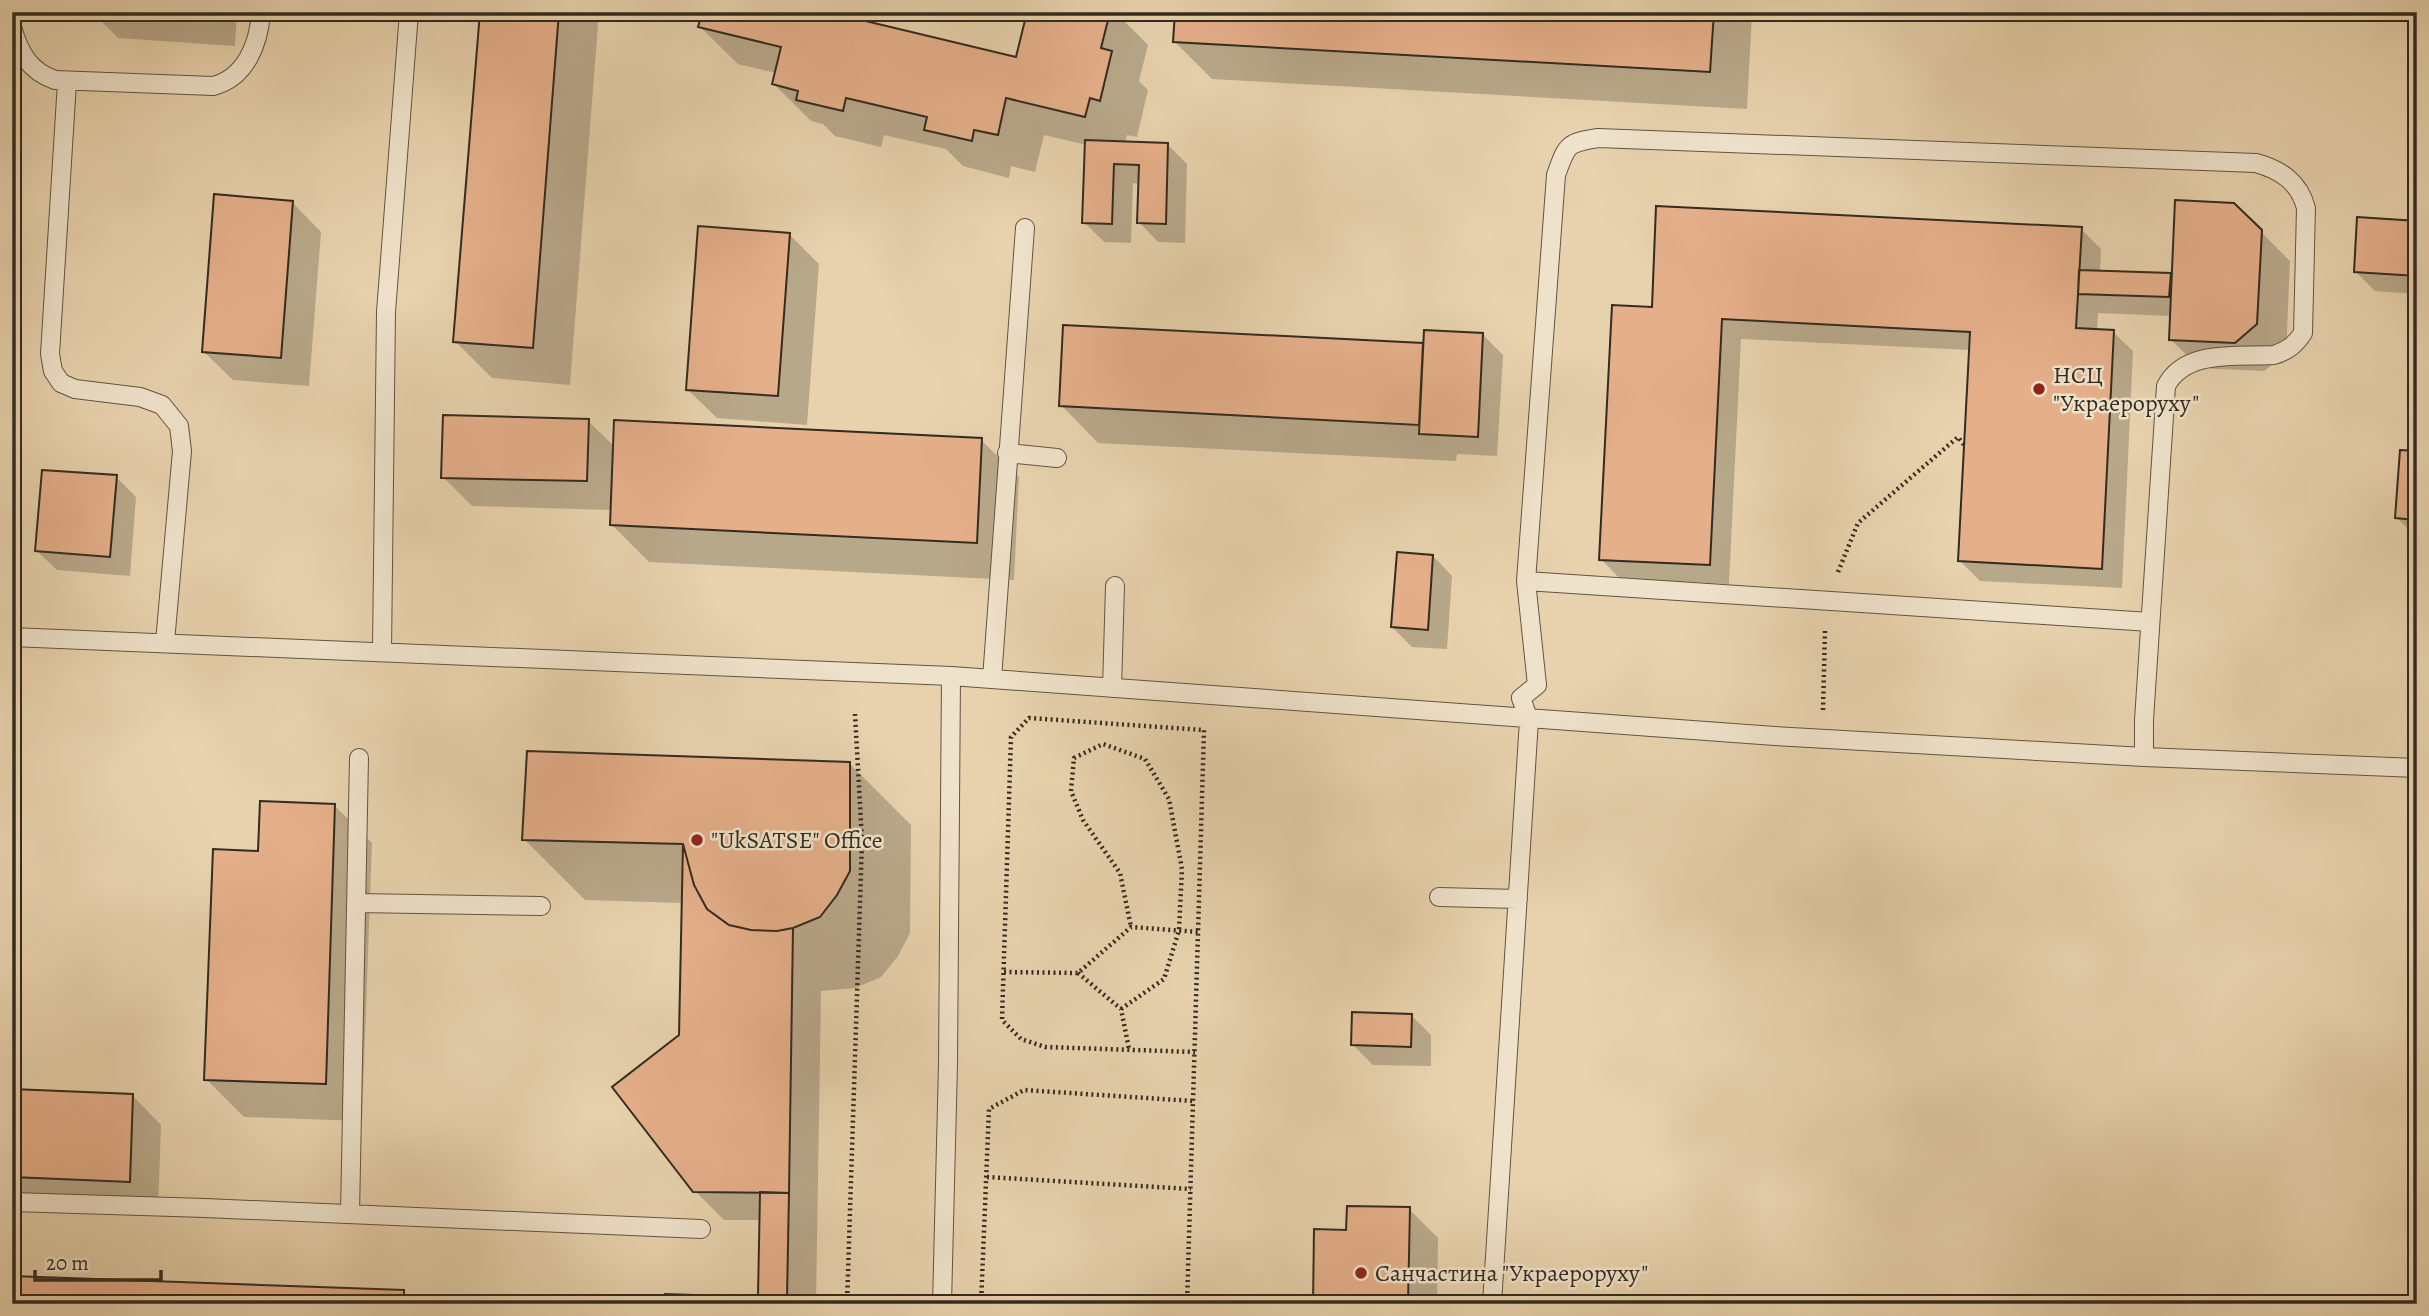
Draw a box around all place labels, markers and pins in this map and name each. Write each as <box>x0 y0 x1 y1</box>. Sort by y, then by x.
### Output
place label: НСЦ "Украероруху" <box>2053 359 2199 419</box>
marker: НСЦ "Украероруху" <box>2031 381 2047 397</box>
place label: "UkSATSE" Office <box>711 824 882 856</box>
marker: "UkSATSE" Office <box>689 832 705 848</box>
place label: Санчастина "Украероруху" <box>1375 1257 1648 1289</box>
marker: Санчастина "Украероруху" <box>1353 1265 1369 1281</box>

